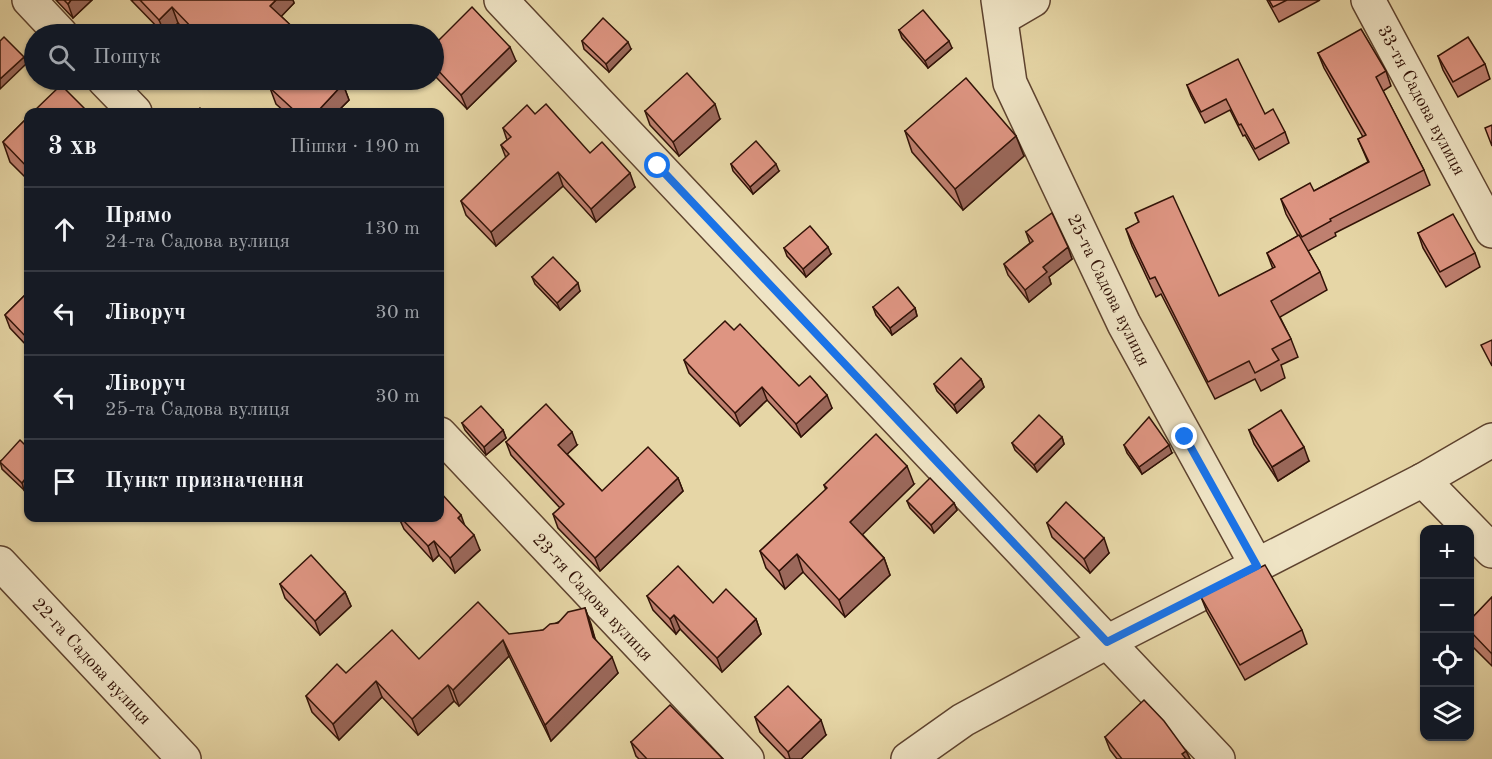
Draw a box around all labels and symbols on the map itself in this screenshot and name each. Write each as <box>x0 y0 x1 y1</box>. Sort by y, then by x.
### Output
street label: 33-тя Садова вулиця <box>1374 23 1468 178</box>
route start <box>644 152 670 178</box>
street label: 25-та Садова вулиця <box>1064 212 1153 369</box>
route end <box>1171 423 1197 449</box>
street label: 23-тя Садова вулиця <box>529 531 656 665</box>
street label: 22-га Садова вулиця <box>28 595 154 728</box>

